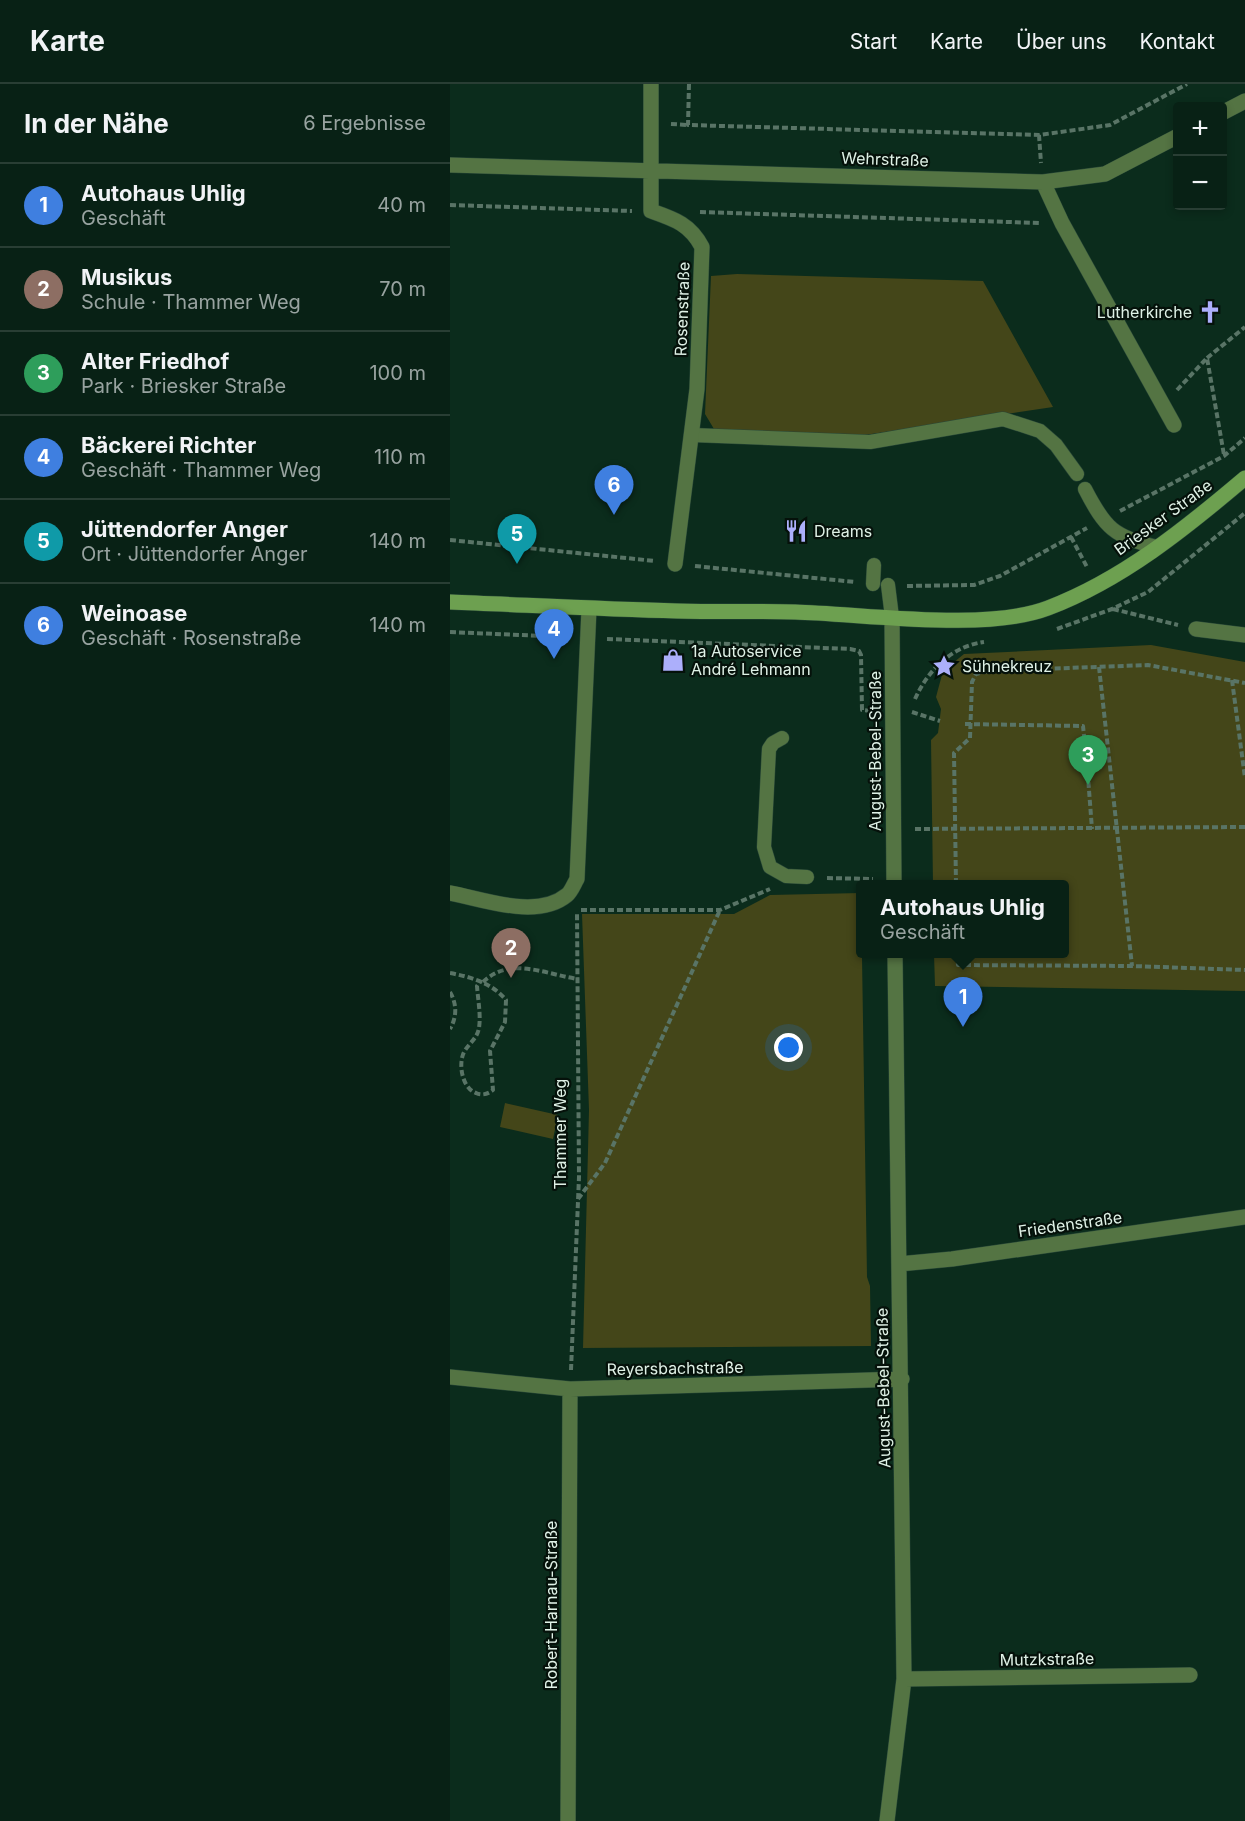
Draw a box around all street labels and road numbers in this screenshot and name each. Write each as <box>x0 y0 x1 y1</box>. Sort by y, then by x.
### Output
street label: Wehrstraße <box>841 147 929 171</box>
street label: Rosenstraße <box>670 261 694 357</box>
street label: Briesker Straße <box>1110 475 1216 559</box>
street label: August-Bebel-Straße <box>865 671 885 831</box>
street label: Thammer Weg <box>550 1079 570 1189</box>
street label: Friedenstraße <box>1017 1207 1123 1241</box>
street label: August-Bebel-Straße <box>872 1308 894 1468</box>
street label: Reyersbachstraße <box>606 1357 744 1379</box>
street label: Robert-Harnau-Straße <box>541 1521 561 1689</box>
street label: Mutzkstraße <box>1000 1648 1094 1670</box>

